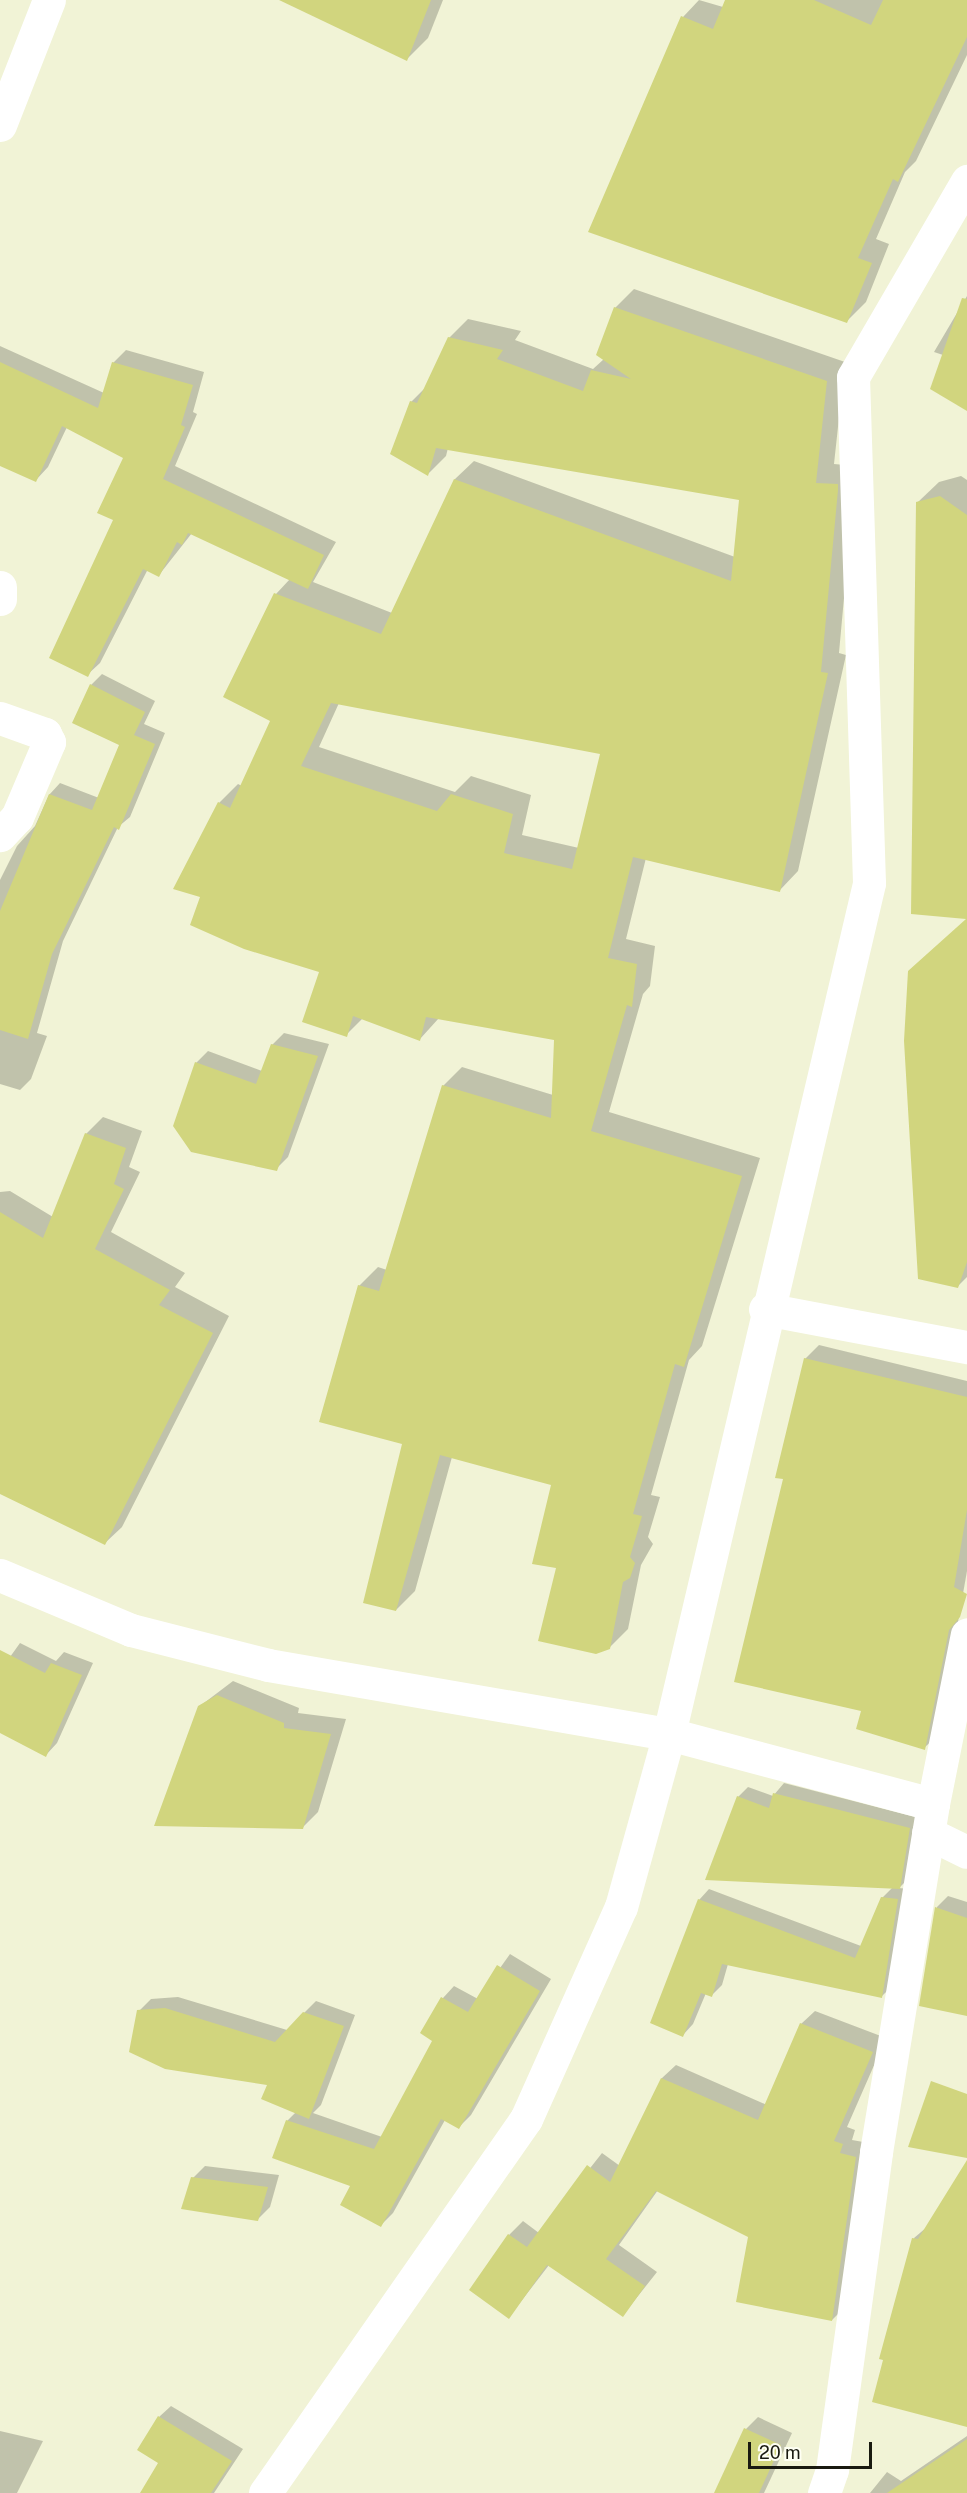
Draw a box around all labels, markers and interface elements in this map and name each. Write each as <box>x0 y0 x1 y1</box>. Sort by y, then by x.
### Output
scale bar <box>751 2430 876 2468</box>
text: 20 m <box>759 2442 801 2463</box>

